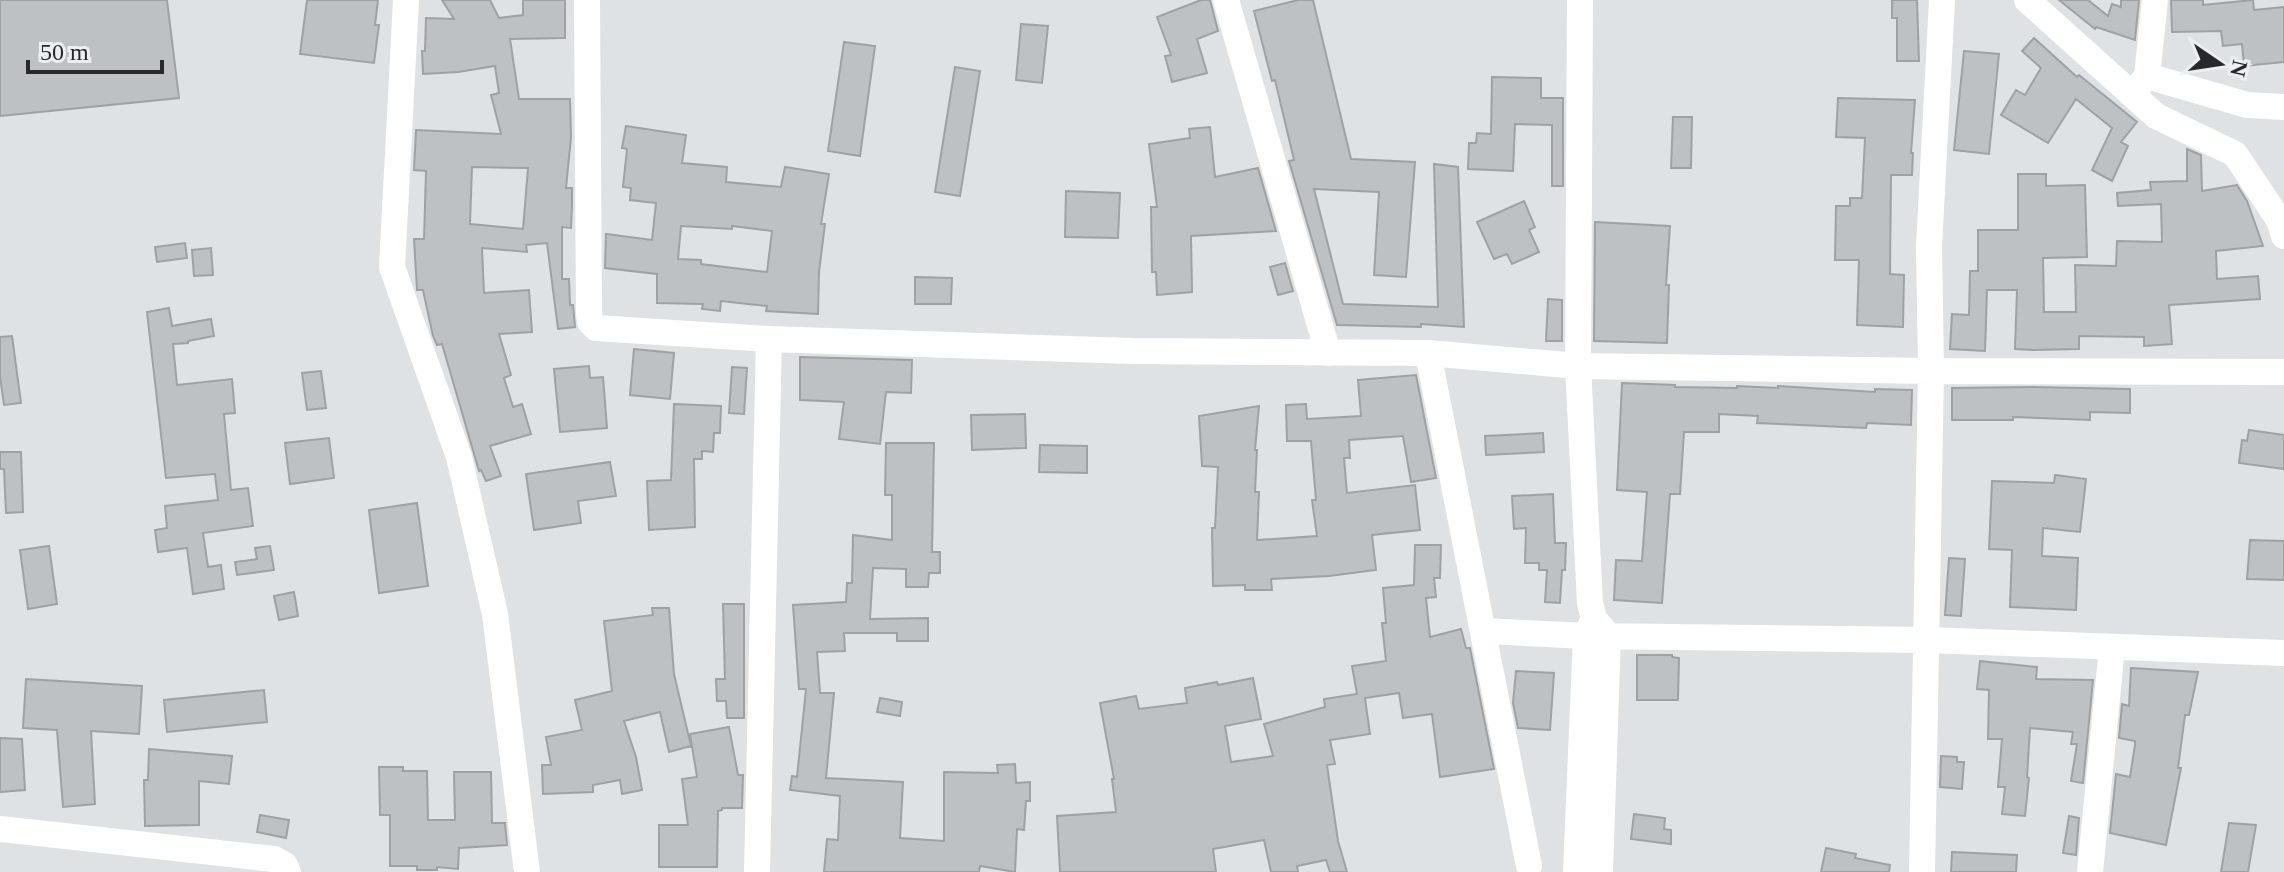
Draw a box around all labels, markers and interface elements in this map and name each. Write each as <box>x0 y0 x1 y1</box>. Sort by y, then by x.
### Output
scale bar <box>28 24 162 74</box>
north arrow <box>2180 24 2260 104</box>
text: 50 m <box>40 39 89 65</box>
text: N <box>2225 58 2253 79</box>

